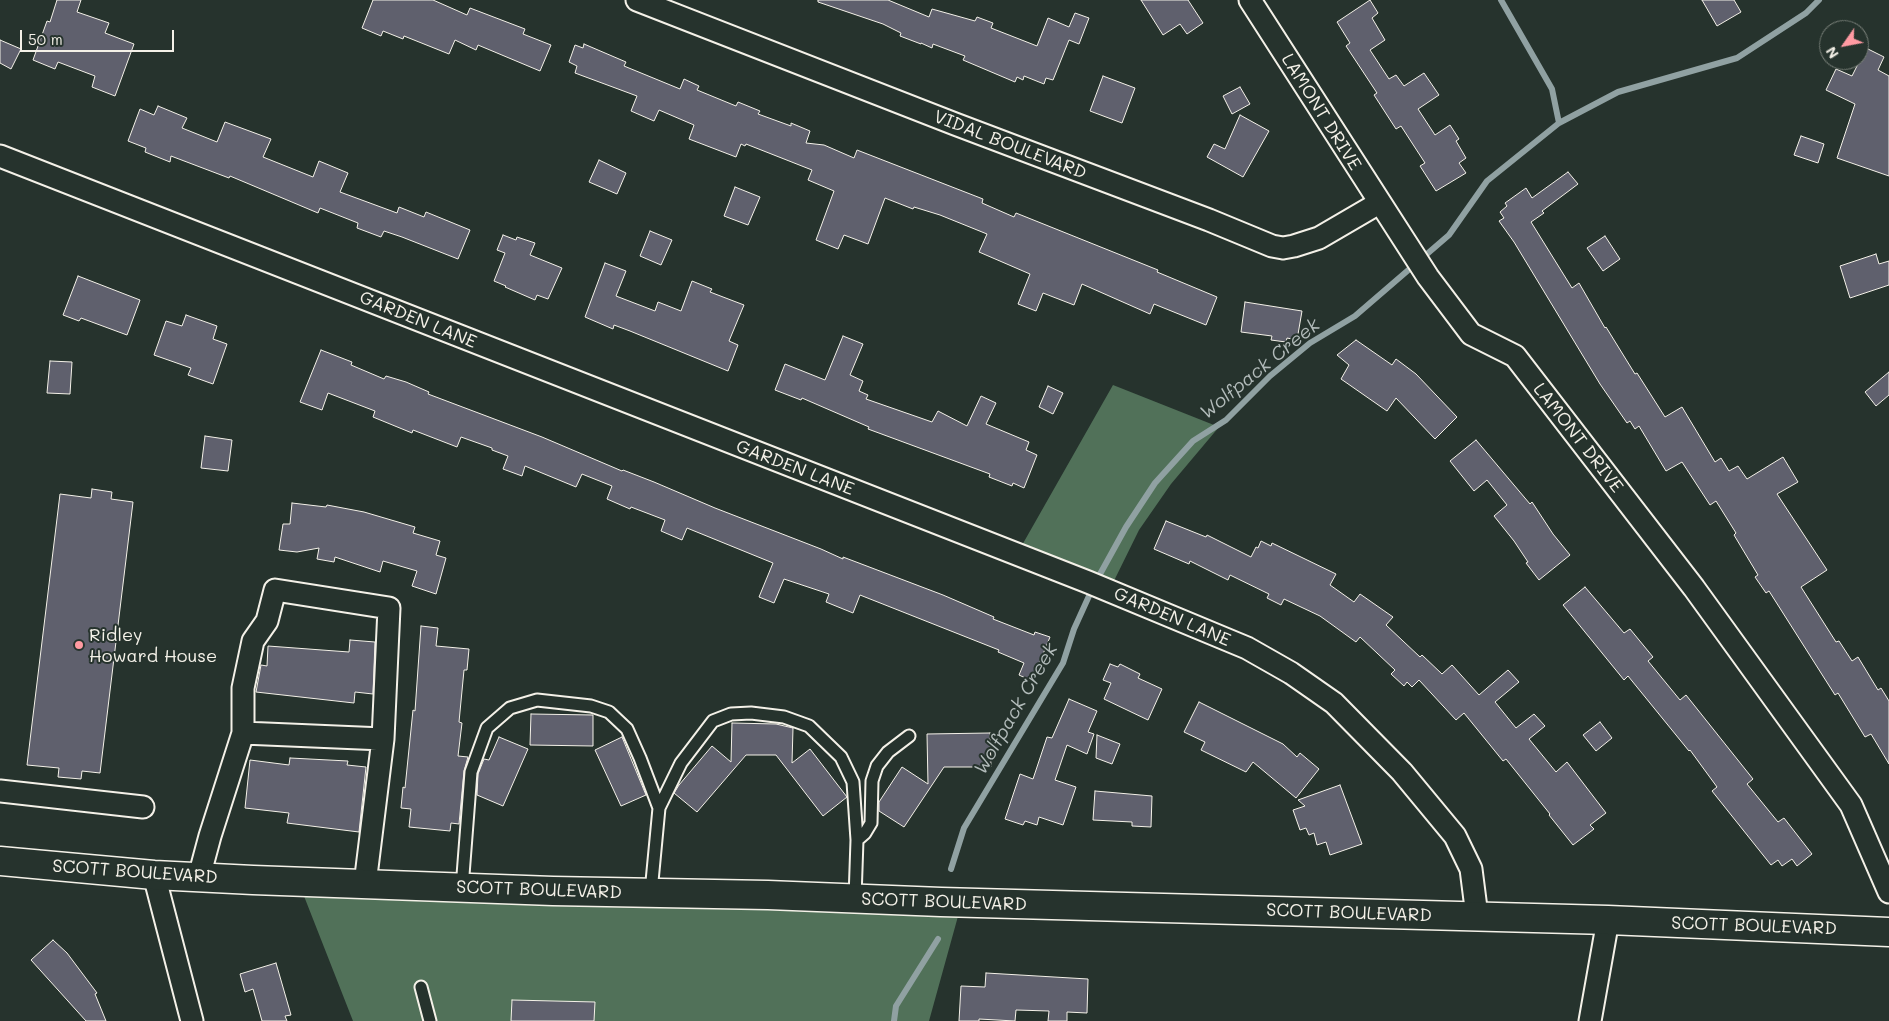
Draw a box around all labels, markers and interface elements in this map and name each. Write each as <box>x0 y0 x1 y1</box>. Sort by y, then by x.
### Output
scale bar <box>22 20 176 52</box>
north arrow <box>1819 20 1869 70</box>
text: 50 m <box>28 29 63 49</box>
text: N <box>1821 43 1843 63</box>
street label: LAMONT DRIVE <box>1277 50 1365 174</box>
street label: VIDAL BOULEVARD <box>931 106 1089 184</box>
street label: GARDEN LANE <box>356 287 480 353</box>
water label: Wolfpack Creek <box>1195 314 1325 424</box>
street label: LAMONT DRIVE <box>1528 379 1628 497</box>
street label: GARDEN LANE <box>733 436 857 500</box>
street label: GARDEN LANE <box>1110 583 1234 651</box>
place label: Ridley Howard House <box>89 624 217 666</box>
marker: Ridley Howard House <box>73 639 85 651</box>
water label: Wolfpack Creek <box>969 639 1063 779</box>
street label: SCOTT BOULEVARD <box>52 855 218 889</box>
street label: SCOTT BOULEVARD <box>456 876 622 904</box>
street label: SCOTT BOULEVARD <box>861 888 1027 916</box>
street label: SCOTT BOULEVARD <box>1266 899 1432 927</box>
street label: SCOTT BOULEVARD <box>1671 912 1837 940</box>

